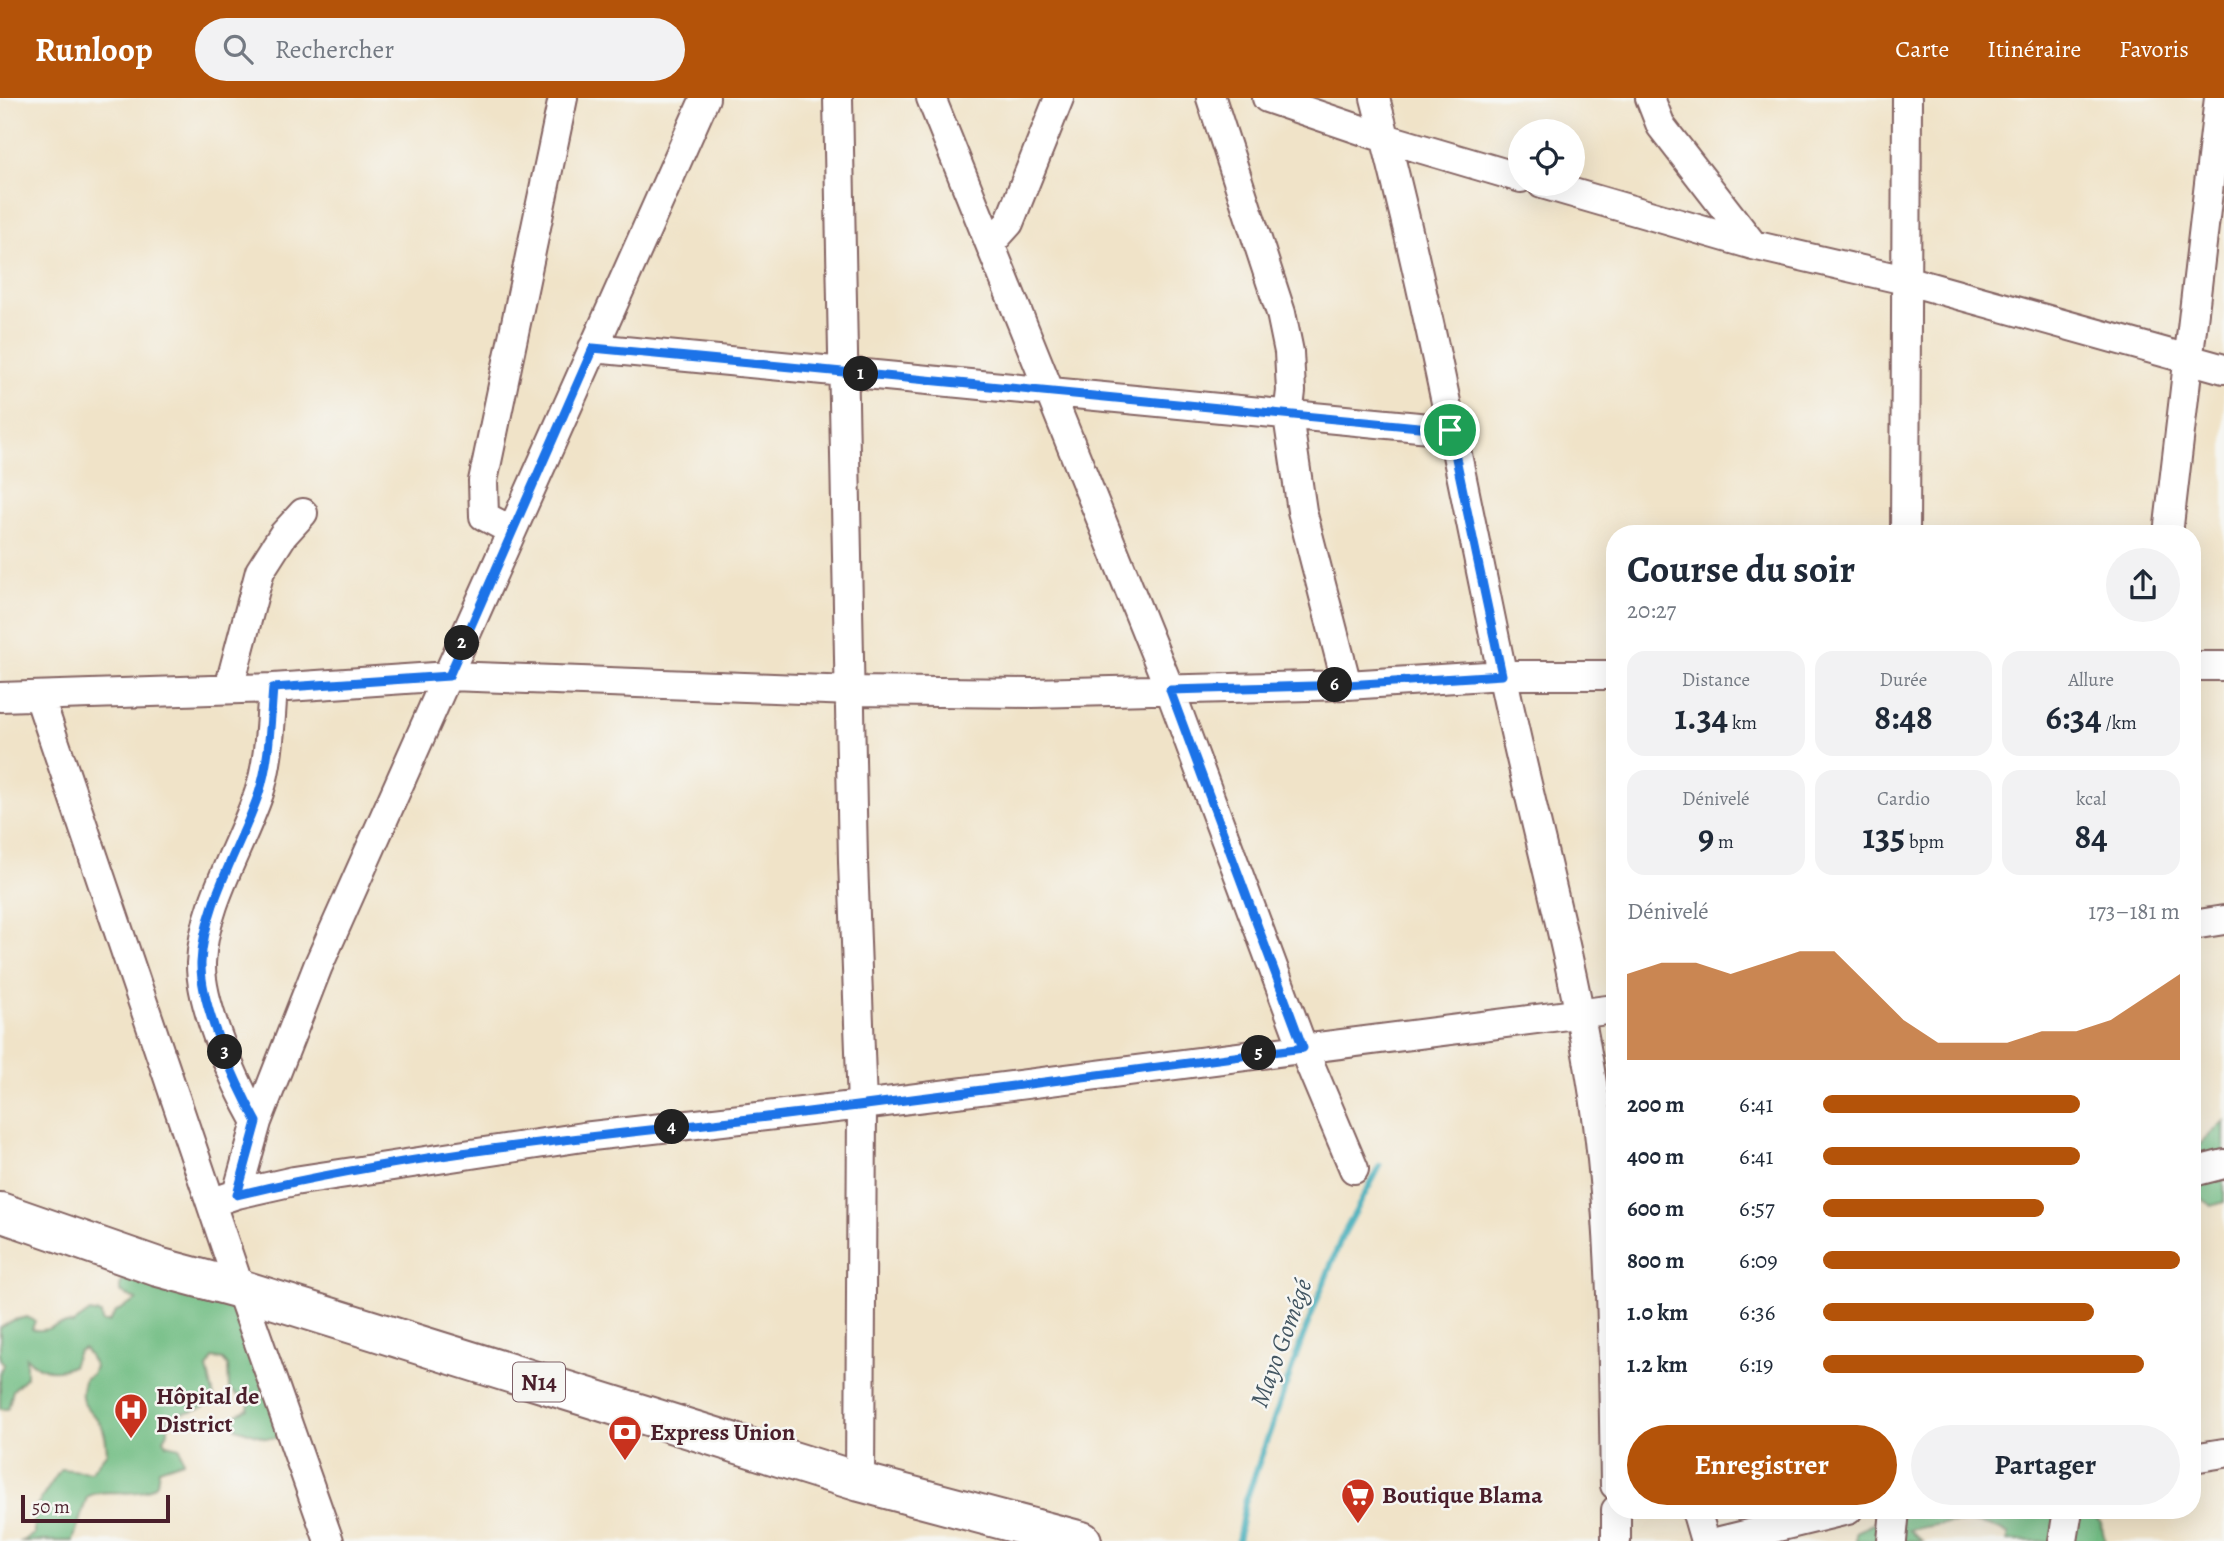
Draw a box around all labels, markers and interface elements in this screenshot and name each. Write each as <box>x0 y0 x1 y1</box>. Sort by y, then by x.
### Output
search box <box>195 18 685 81</box>
text: Runloop <box>35 27 153 72</box>
icon: search <box>219 30 257 68</box>
text: Rechercher <box>275 32 394 67</box>
text: Carte <box>1895 33 1949 65</box>
text: Itinéraire <box>1987 33 2081 65</box>
text: Favoris <box>2119 33 2189 65</box>
map controls <box>1508 119 1585 196</box>
button: locate <box>1508 119 1585 196</box>
pin: 1 <box>844 356 878 392</box>
text: 1 <box>857 360 864 386</box>
pin <box>1420 400 1480 460</box>
icon: arrive <box>1431 411 1469 449</box>
text: Course du soir <box>1627 543 1855 595</box>
button: share <box>2106 548 2180 622</box>
text: 20:27 <box>1627 595 1676 626</box>
pin: 2 <box>444 626 480 660</box>
text: 2 <box>457 629 466 655</box>
text: Distance <box>1682 667 1750 693</box>
text: Durée <box>1880 667 1927 693</box>
text: Allure <box>2068 667 2114 693</box>
pin: 6 <box>1318 668 1352 702</box>
text: 6 <box>1330 671 1339 697</box>
text: 1.34 <box>1674 693 1728 741</box>
text: 8:48 <box>1874 693 1933 741</box>
text: 6:34 <box>2045 693 2102 741</box>
text: km <box>1728 710 1757 736</box>
text: /km <box>2102 710 2137 736</box>
text: Dénivelé <box>1682 786 1750 812</box>
text: Cardio <box>1877 786 1930 812</box>
text: kcal <box>2076 786 2106 812</box>
text: 9 <box>1698 812 1714 860</box>
text: 135 <box>1863 812 1905 860</box>
text: 84 <box>2075 812 2108 860</box>
text: m <box>1714 829 1734 855</box>
text: bpm <box>1905 829 1944 855</box>
text: Dénivelé <box>1627 896 1709 927</box>
text: 173–181 m <box>2088 896 2180 927</box>
pin: 3 <box>208 1034 243 1070</box>
pin: 5 <box>1242 1035 1276 1070</box>
text: 3 <box>220 1038 229 1064</box>
text: 5 <box>1254 1039 1263 1065</box>
text: 200 m <box>1627 1089 1685 1120</box>
text: 6:41 <box>1739 1089 1773 1120</box>
pin: 4 <box>654 1110 690 1144</box>
text: 4 <box>667 1113 676 1139</box>
text: 400 m <box>1627 1141 1684 1172</box>
text: 6:41 <box>1739 1141 1773 1172</box>
text: 600 m <box>1627 1193 1684 1224</box>
text: 6:57 <box>1739 1193 1775 1224</box>
text: 800 m <box>1627 1245 1684 1276</box>
text: 6:09 <box>1739 1245 1778 1276</box>
water label: Mayo Gomégé <box>1242 1273 1321 1412</box>
text: 1.0 km <box>1627 1297 1688 1328</box>
text: 6:36 <box>1739 1297 1775 1328</box>
text: 1.2 km <box>1627 1349 1688 1380</box>
text: 6:19 <box>1739 1349 1773 1380</box>
road number: N14 <box>513 1362 565 1401</box>
place label: Hôpital de District <box>156 1380 259 1440</box>
hospital icon: Hôpital de District <box>112 1391 150 1440</box>
bank icon: Express Union <box>606 1413 644 1462</box>
place label: Express Union <box>650 1416 796 1448</box>
button: Enregistrer <box>1627 1425 1897 1505</box>
button: Partager <box>1911 1425 2180 1505</box>
supermarket icon: Boutique Blama <box>1339 1476 1377 1525</box>
place label: Boutique Blama <box>1382 1479 1543 1511</box>
scale bar <box>21 1492 170 1524</box>
text: 50 m <box>32 1494 70 1520</box>

